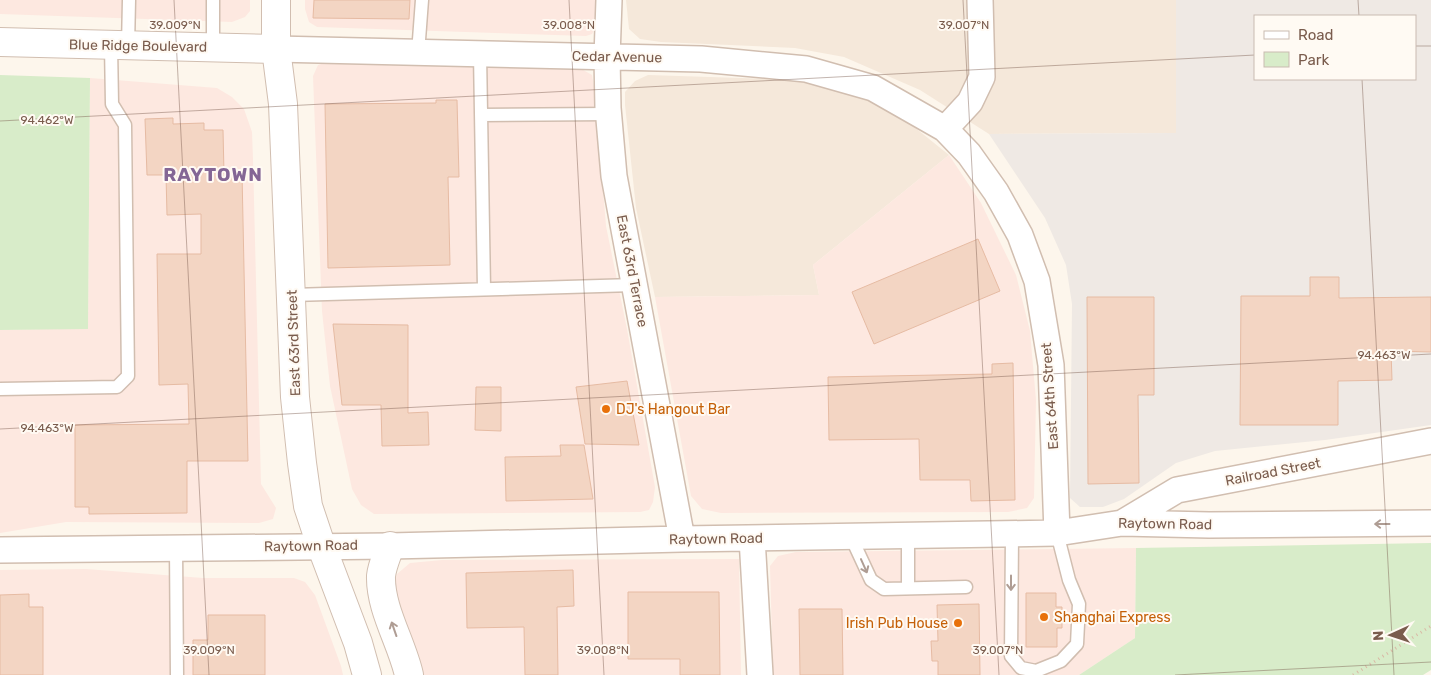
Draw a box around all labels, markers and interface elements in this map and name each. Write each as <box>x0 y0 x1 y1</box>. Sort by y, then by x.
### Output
legend <box>1254 15 1416 80</box>
text: 39.009°N <box>149 18 201 32</box>
text: 39.008°N <box>543 18 595 32</box>
text: 39.007°N <box>939 18 989 32</box>
text: Road <box>1298 26 1334 44</box>
street label: Blue Ridge Boulevard <box>69 36 207 56</box>
street label: Cedar Avenue <box>572 48 662 66</box>
text: Park <box>1298 51 1329 69</box>
text: 94.462°W <box>20 113 74 127</box>
district label: RAYTOWN <box>163 163 263 186</box>
street label: East 63rd Terrace <box>613 213 651 329</box>
street label: East 63rd Street <box>284 289 304 397</box>
street label: East 64th Street <box>1038 341 1062 450</box>
text: 94.463°W <box>1357 348 1411 362</box>
place label: DJ's Hangout Bar <box>616 401 731 418</box>
marker: DJ's Hangout Bar <box>600 403 612 415</box>
text: 94.463°W <box>20 421 74 435</box>
street label: Railroad Street <box>1224 454 1323 490</box>
street label: Raytown Road <box>1118 515 1212 533</box>
one-way arrow <box>1375 519 1391 529</box>
street label: Raytown Road <box>669 530 763 548</box>
street label: Raytown Road <box>264 537 358 555</box>
one-way arrow <box>860 558 870 573</box>
one-way arrow <box>1006 574 1016 591</box>
place label: Shanghai Express <box>1054 609 1171 626</box>
north arrow <box>1366 610 1416 660</box>
marker: Shanghai Express <box>1038 611 1050 623</box>
place label: Irish Pub House <box>846 615 948 632</box>
marker: Irish Pub House <box>952 617 964 629</box>
one-way arrow <box>389 621 398 637</box>
text: N <box>1370 630 1387 641</box>
text: 39.009°N <box>183 643 235 657</box>
text: 39.008°N <box>577 643 629 657</box>
text: 39.007°N <box>973 643 1023 657</box>

